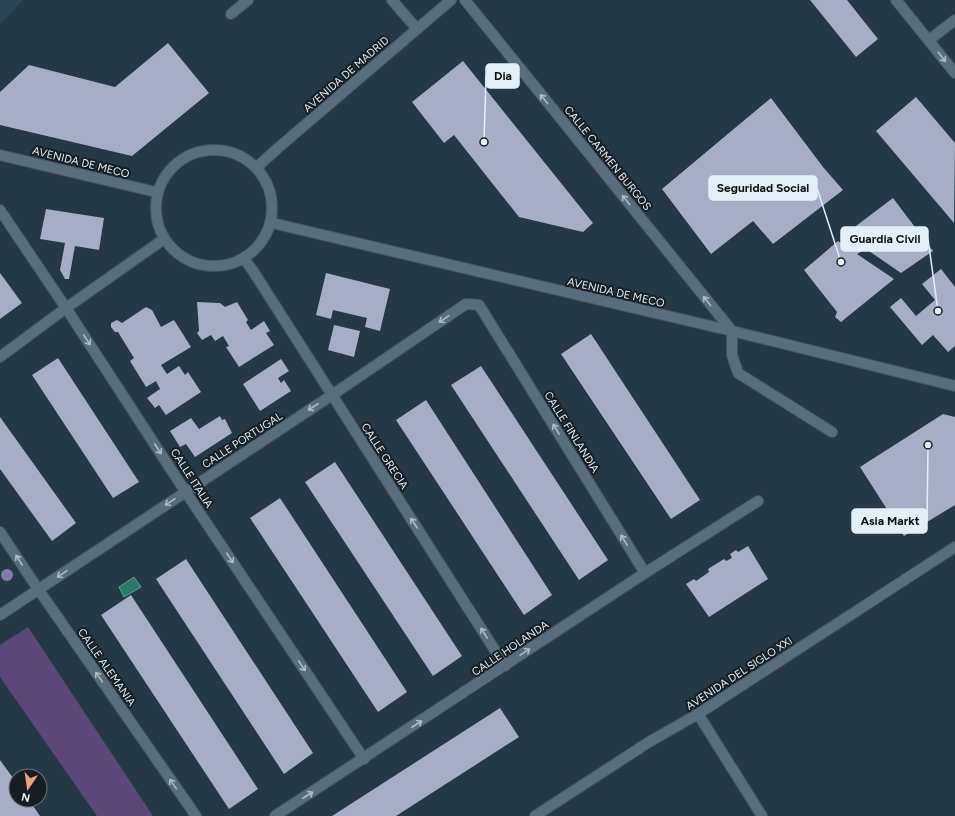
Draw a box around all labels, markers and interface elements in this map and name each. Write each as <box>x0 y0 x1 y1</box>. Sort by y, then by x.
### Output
street label: AVENIDA DE MADRID <box>301 33 392 115</box>
one-way arrow <box>938 51 946 62</box>
callout: Dia <box>486 64 519 88</box>
text: Dia <box>494 69 512 83</box>
one-way arrow <box>540 93 549 104</box>
street label: CALLE CARMEN BURGOS <box>562 104 654 213</box>
street label: AVENIDA DE MECO <box>31 144 131 181</box>
callout: Seguridad Social <box>709 176 817 200</box>
text: Seguridad Social <box>717 181 809 195</box>
one-way arrow <box>621 195 630 205</box>
callout: Guardia Civil <box>841 227 928 251</box>
text: Guardia Civil <box>850 232 920 246</box>
street label: AVENIDA DE MECO <box>566 275 666 310</box>
one-way arrow <box>703 296 712 307</box>
one-way arrow <box>439 315 450 323</box>
one-way arrow <box>83 334 91 345</box>
street label: CALLE FINLANDIA <box>541 389 602 476</box>
one-way arrow <box>308 403 319 411</box>
street label: CALLE PORTUGAL <box>200 409 285 471</box>
street label: CALLE GRECIA <box>358 421 411 492</box>
one-way arrow <box>552 424 560 435</box>
one-way arrow <box>154 443 162 454</box>
street label: CALLE ITALIA <box>168 446 216 511</box>
one-way arrow <box>165 498 176 506</box>
callout: Asia Markt <box>852 509 927 533</box>
text: Asia Markt <box>860 514 920 528</box>
one-way arrow <box>410 518 418 529</box>
one-way arrow <box>620 534 628 546</box>
one-way arrow <box>226 552 234 564</box>
one-way arrow <box>15 555 23 566</box>
one-way arrow <box>56 570 67 578</box>
street label: CALLE HOLANDA <box>470 618 551 679</box>
street label: CALLE ALEMANIA <box>75 626 138 709</box>
one-way arrow <box>480 628 488 639</box>
street label: AVENIDA DEL SIGLO XXI <box>684 634 795 713</box>
one-way arrow <box>520 648 531 656</box>
one-way arrow <box>298 660 306 672</box>
one-way arrow <box>95 672 103 683</box>
one-way arrow <box>411 720 422 728</box>
north arrow <box>8 768 48 808</box>
one-way arrow <box>169 779 177 790</box>
text: N <box>20 790 31 805</box>
one-way arrow <box>302 791 313 799</box>

